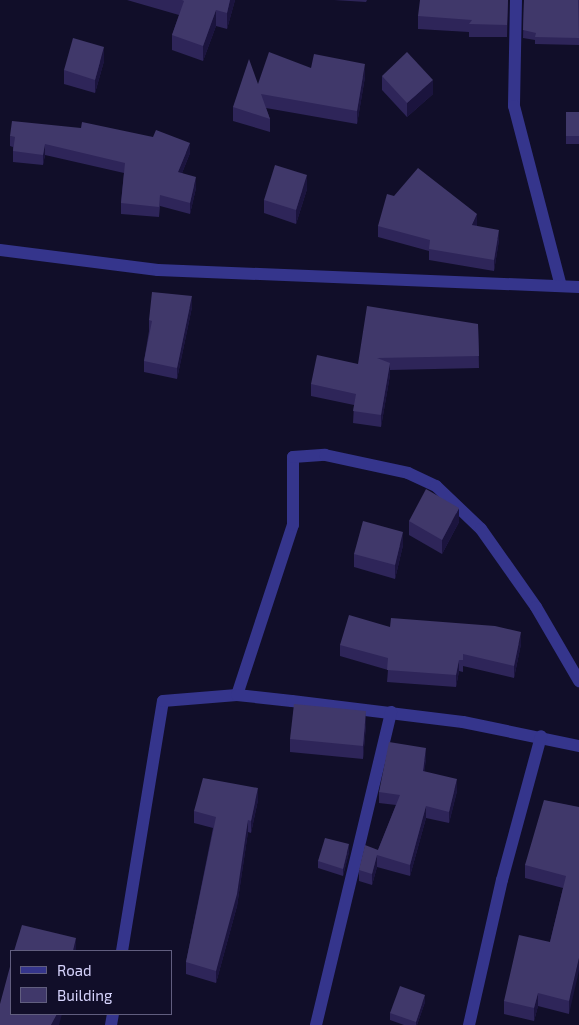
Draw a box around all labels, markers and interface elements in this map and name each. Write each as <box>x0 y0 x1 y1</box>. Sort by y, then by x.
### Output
legend <box>10 950 172 1015</box>
text: Road <box>57 961 92 979</box>
text: Building <box>57 986 112 1004</box>

